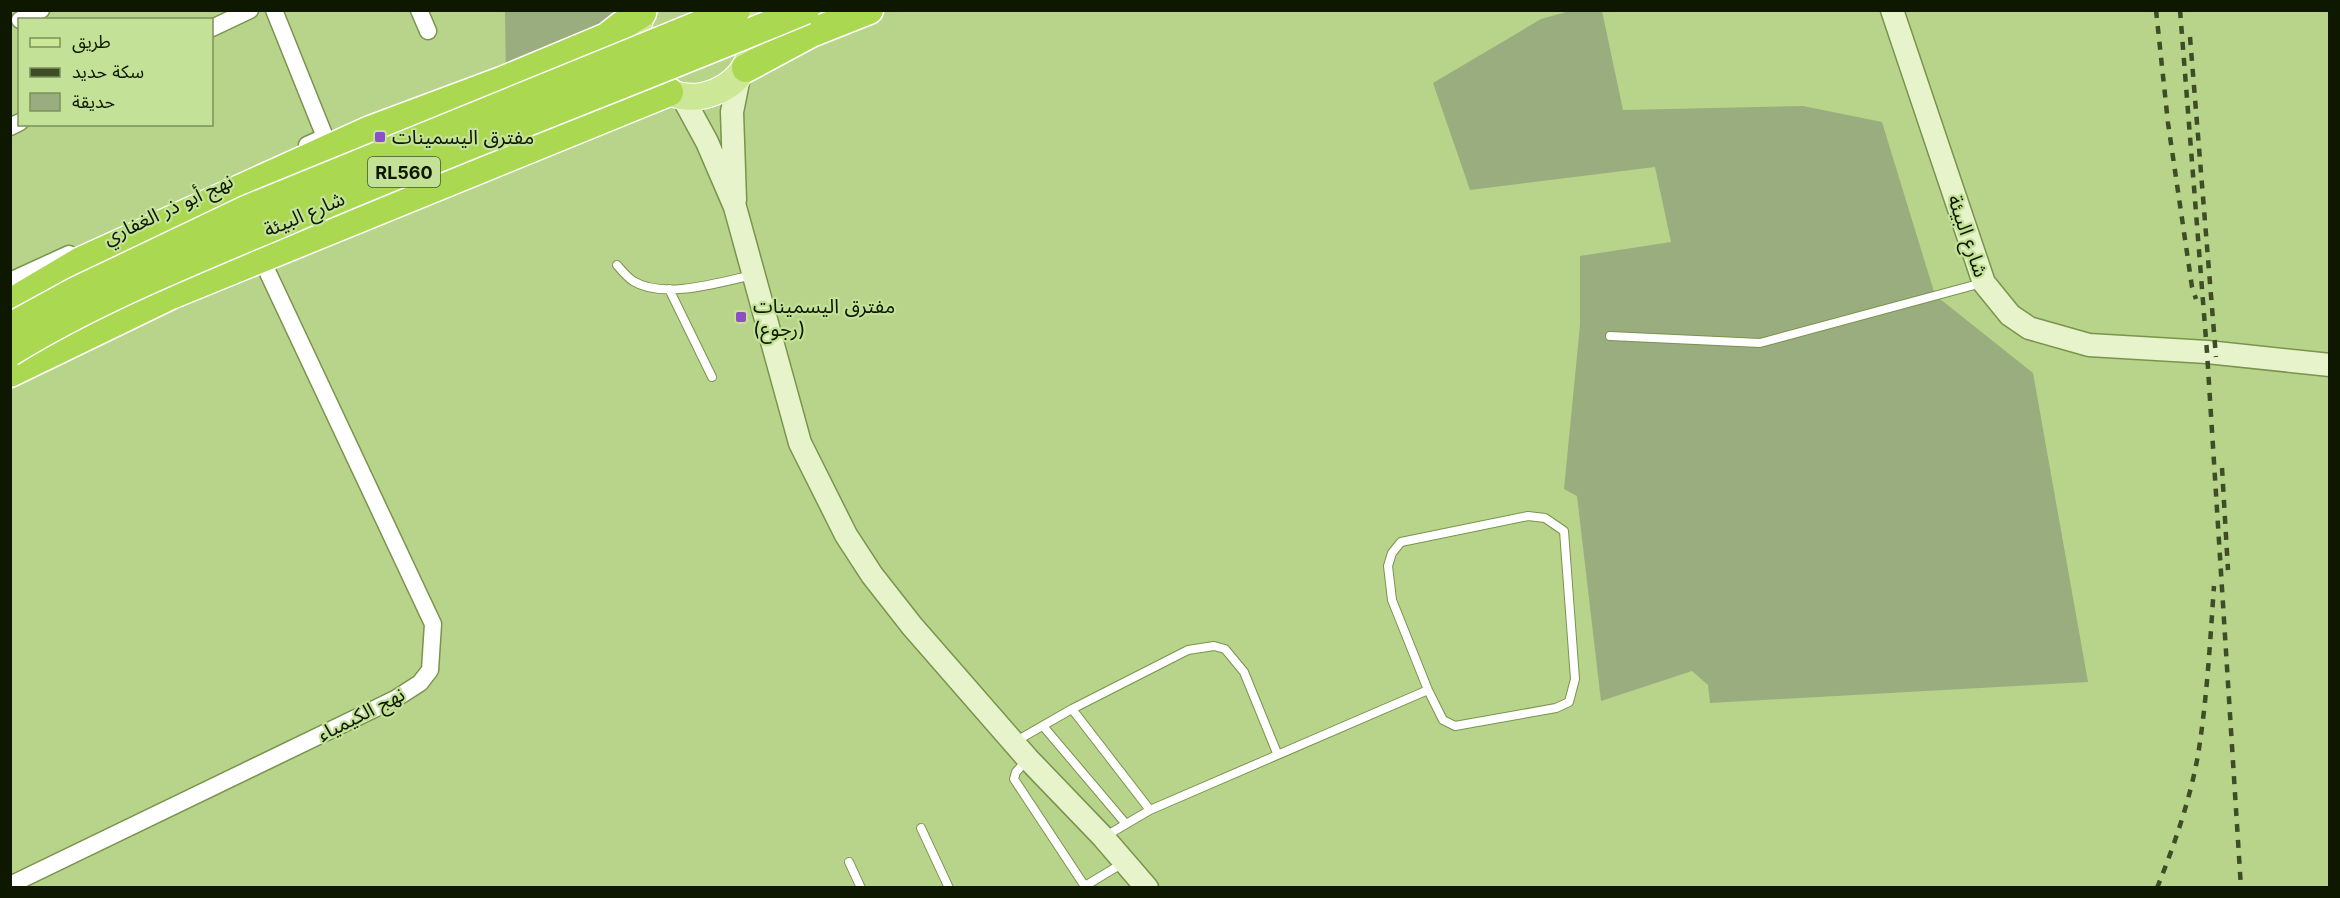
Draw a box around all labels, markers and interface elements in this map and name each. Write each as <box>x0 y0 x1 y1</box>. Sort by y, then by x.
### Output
legend <box>18 18 213 126</box>
text: طريق <box>72 31 111 53</box>
text: سكة حديد <box>72 61 144 82</box>
text: حديقة <box>72 91 115 112</box>
place label: مفترق اليسمينات <box>392 125 534 149</box>
marker: مفترق اليسمينات <box>373 130 387 144</box>
road number: RL560 <box>368 157 440 187</box>
street label: نهج أبو ذر الغفاري <box>99 168 238 253</box>
street label: شارع البيئة <box>260 186 349 245</box>
street label: شارع البيئة <box>1940 192 1993 281</box>
place label: مفترق اليسمينات (رجوع) <box>753 294 895 344</box>
marker: مفترق اليسمينات (رجوع) <box>734 310 748 324</box>
street label: نهج الكيمياء <box>313 682 410 749</box>

